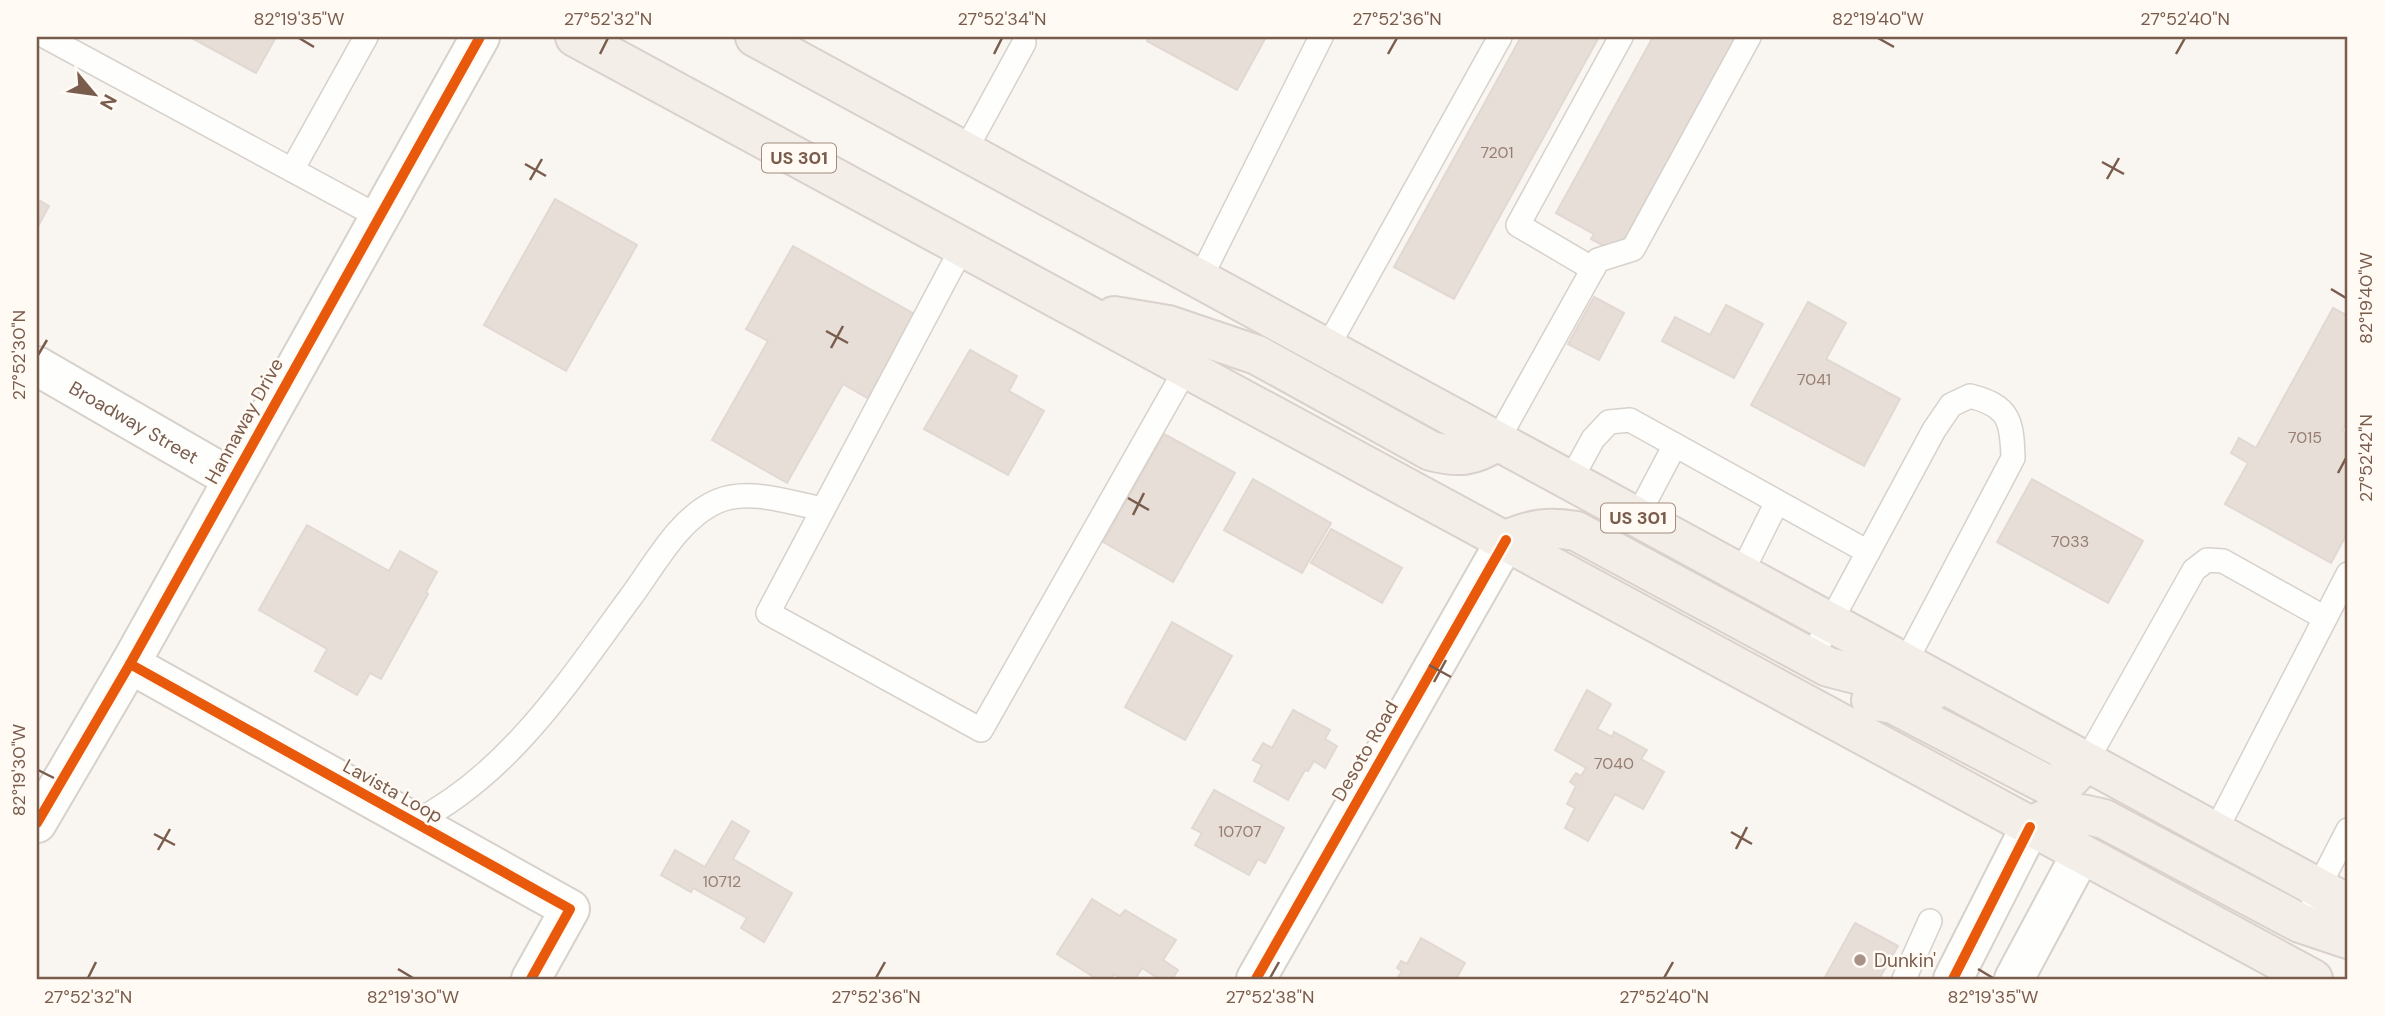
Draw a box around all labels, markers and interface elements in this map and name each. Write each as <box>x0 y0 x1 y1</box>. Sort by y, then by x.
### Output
text: 82°19'35"W <box>254 7 344 31</box>
text: 27°52'32"N <box>564 7 652 31</box>
text: 27°52'34"N <box>958 7 1047 31</box>
text: 27°52'36"N <box>1352 7 1442 31</box>
text: 82°19'40"W <box>1832 7 1924 31</box>
text: 27°52'40"N <box>2140 7 2230 31</box>
north arrow <box>60 60 130 130</box>
text: N <box>94 90 123 114</box>
house number: 7201 <box>1480 142 1514 163</box>
road number: US 301 <box>762 144 836 173</box>
text: 82°19'40"W <box>2354 252 2378 344</box>
text: 27°52'30"N <box>7 310 31 400</box>
street label: Hannaway Drive <box>199 354 289 488</box>
house number: 7041 <box>1797 369 1831 390</box>
street label: Broadway Street <box>65 375 203 469</box>
text: 27°52'42"N <box>2354 414 2378 502</box>
house number: 7015 <box>2288 427 2322 448</box>
road number: US 301 <box>1601 504 1675 532</box>
house number: 7033 <box>2051 531 2089 552</box>
street label: Desoto Road <box>1326 696 1404 806</box>
text: 82°19'30"W <box>7 724 31 816</box>
street label: Lavista Loop <box>339 753 447 829</box>
house number: 7040 <box>1594 753 1634 774</box>
house number: 10707 <box>1218 821 1262 842</box>
house number: 10712 <box>703 871 741 892</box>
place label: Dunkin' <box>1874 948 1936 973</box>
marker: Dunkin' <box>1852 952 1868 968</box>
text: 27°52'32"N <box>44 985 132 1009</box>
text: 82°19'30"W <box>367 985 459 1009</box>
text: 27°52'36"N <box>831 985 921 1009</box>
text: 27°52'38"N <box>1225 985 1315 1009</box>
text: 27°52'40"N <box>1619 985 1709 1009</box>
text: 82°19'35"W <box>1948 985 2038 1009</box>

